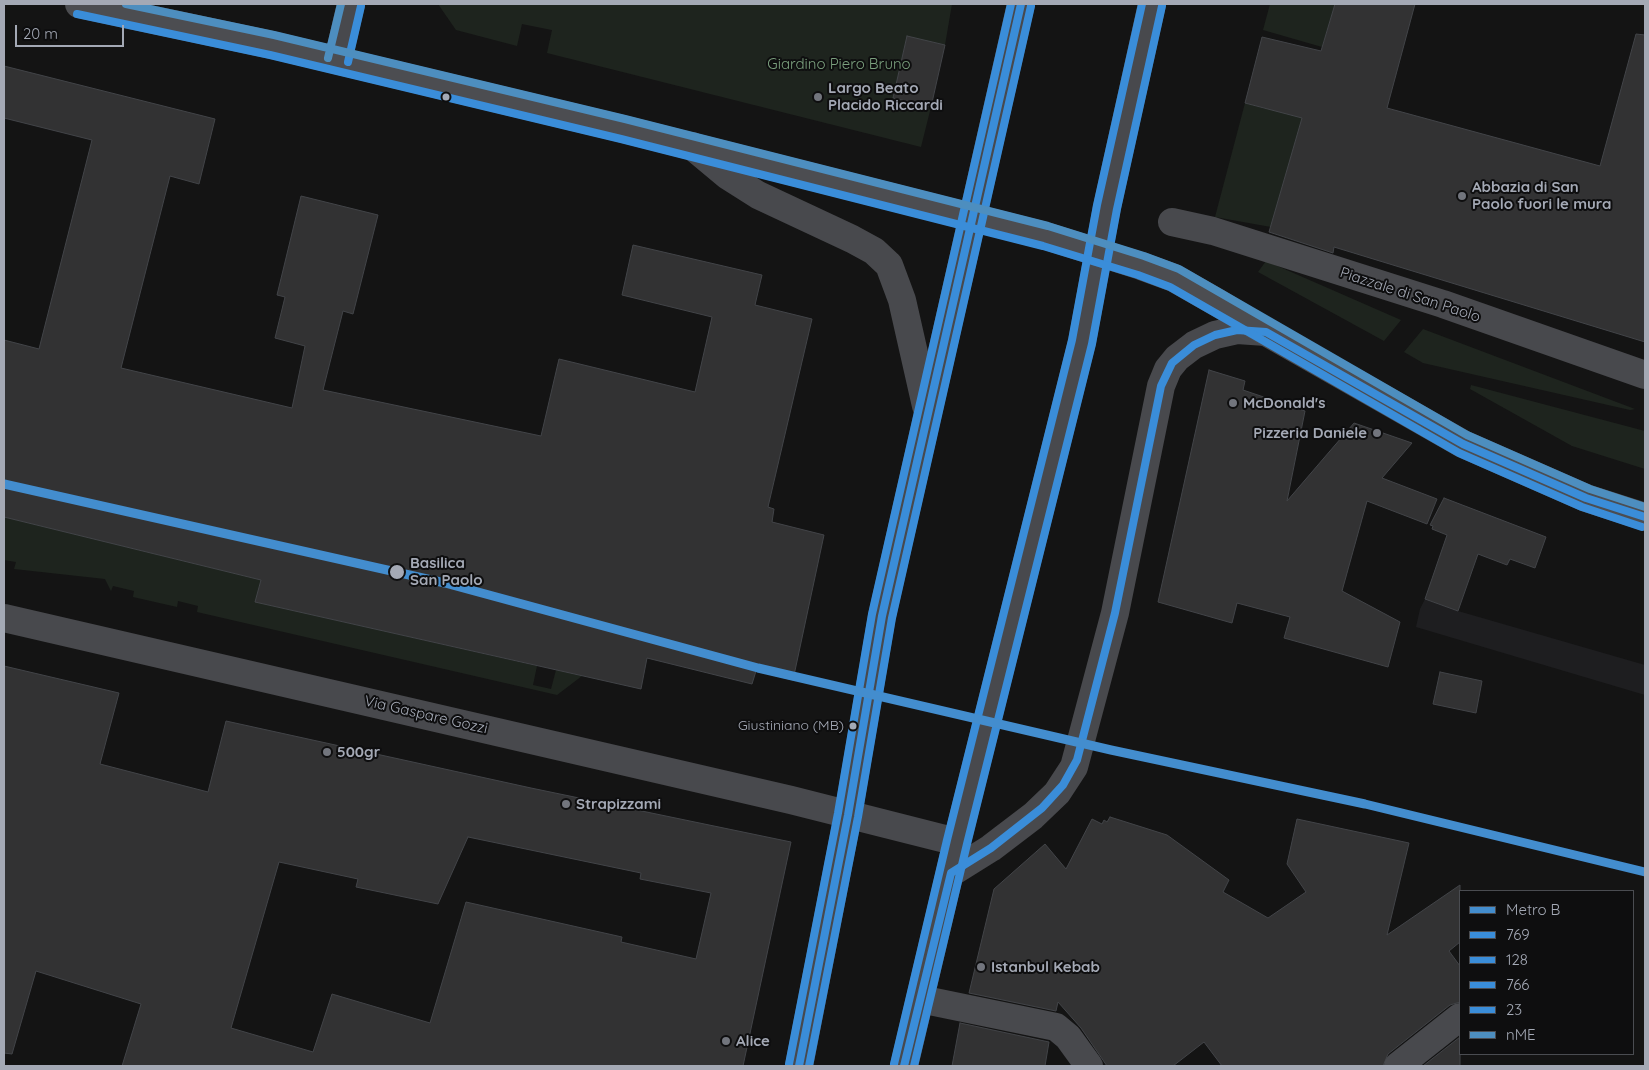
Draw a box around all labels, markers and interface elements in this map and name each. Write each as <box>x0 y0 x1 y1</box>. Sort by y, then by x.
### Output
scale bar <box>18 15 126 47</box>
text: 20 m <box>23 24 58 43</box>
park label: Giardino Piero Bruno <box>767 55 911 73</box>
place label: Largo Beato Placido Riccardi <box>828 79 943 114</box>
marker: Largo Beato Placido Riccardi <box>812 91 824 103</box>
unlabelled marker <box>441 92 451 102</box>
place label: Abbazia di San Paolo fuori le mura <box>1472 178 1612 213</box>
marker: Abbazia di San Paolo fuori le mura <box>1456 190 1468 202</box>
street label: Piazzale di San Paolo <box>1337 264 1483 326</box>
place label: McDonald's <box>1243 394 1325 412</box>
marker: McDonald's <box>1227 397 1239 409</box>
place label: Pizzeria Daniele <box>1253 424 1367 442</box>
marker: Pizzeria Daniele <box>1371 427 1383 439</box>
place label: Basilica San Paolo <box>410 554 483 589</box>
marker: Basilica San Paolo <box>388 563 406 581</box>
street label: Via Gaspare Gozzi <box>362 692 490 738</box>
place label: Giustiniano (MB) <box>738 718 844 734</box>
marker: Giustiniano (MB) <box>848 721 858 731</box>
place label: 500gr <box>337 743 380 761</box>
marker: 500gr <box>321 746 333 758</box>
place label: Strapizzami <box>576 795 661 813</box>
marker: Strapizzami <box>560 798 572 810</box>
legend <box>1459 890 1634 1055</box>
text: Metro B <box>1506 900 1560 919</box>
text: 769 <box>1506 925 1530 944</box>
text: 128 <box>1506 950 1528 969</box>
place label: Istanbul Kebab <box>991 958 1100 976</box>
marker: Istanbul Kebab <box>975 961 987 973</box>
text: 766 <box>1506 975 1529 994</box>
text: 23 <box>1506 1000 1522 1019</box>
text: nME <box>1506 1025 1536 1044</box>
place label: Alice <box>736 1032 770 1050</box>
marker: Alice <box>720 1035 732 1047</box>

